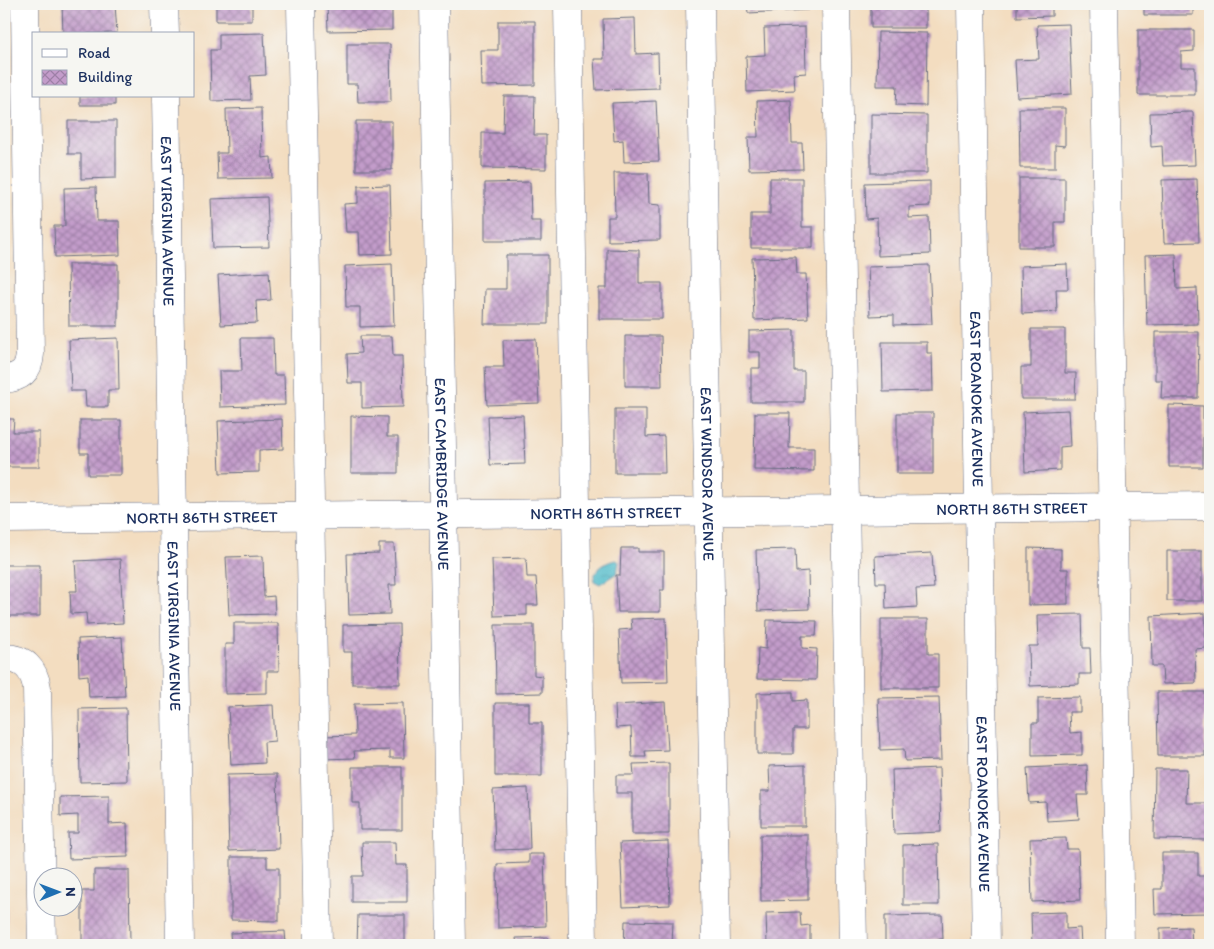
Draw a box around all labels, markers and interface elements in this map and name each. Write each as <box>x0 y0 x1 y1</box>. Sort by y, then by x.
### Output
legend <box>32 32 195 98</box>
text: Road <box>78 44 111 62</box>
text: Building <box>78 68 132 86</box>
street label: EAST VIRGINIA AVENUE <box>157 136 178 306</box>
street label: EAST ROANOKE AVENUE <box>966 311 988 487</box>
street label: EAST CAMBRIDGE AVENUE <box>431 377 453 571</box>
street label: EAST WINDSOR AVENUE <box>697 387 718 561</box>
street label: NORTH 86TH STREET <box>936 498 1088 519</box>
street label: NORTH 86TH STREET <box>530 503 682 523</box>
street label: NORTH 86TH STREET <box>126 507 278 528</box>
street label: EAST VIRGINIA AVENUE <box>163 541 185 711</box>
street label: EAST ROANOKE AVENUE <box>972 716 994 892</box>
north arrow <box>32 866 82 916</box>
text: N <box>62 887 79 897</box>

